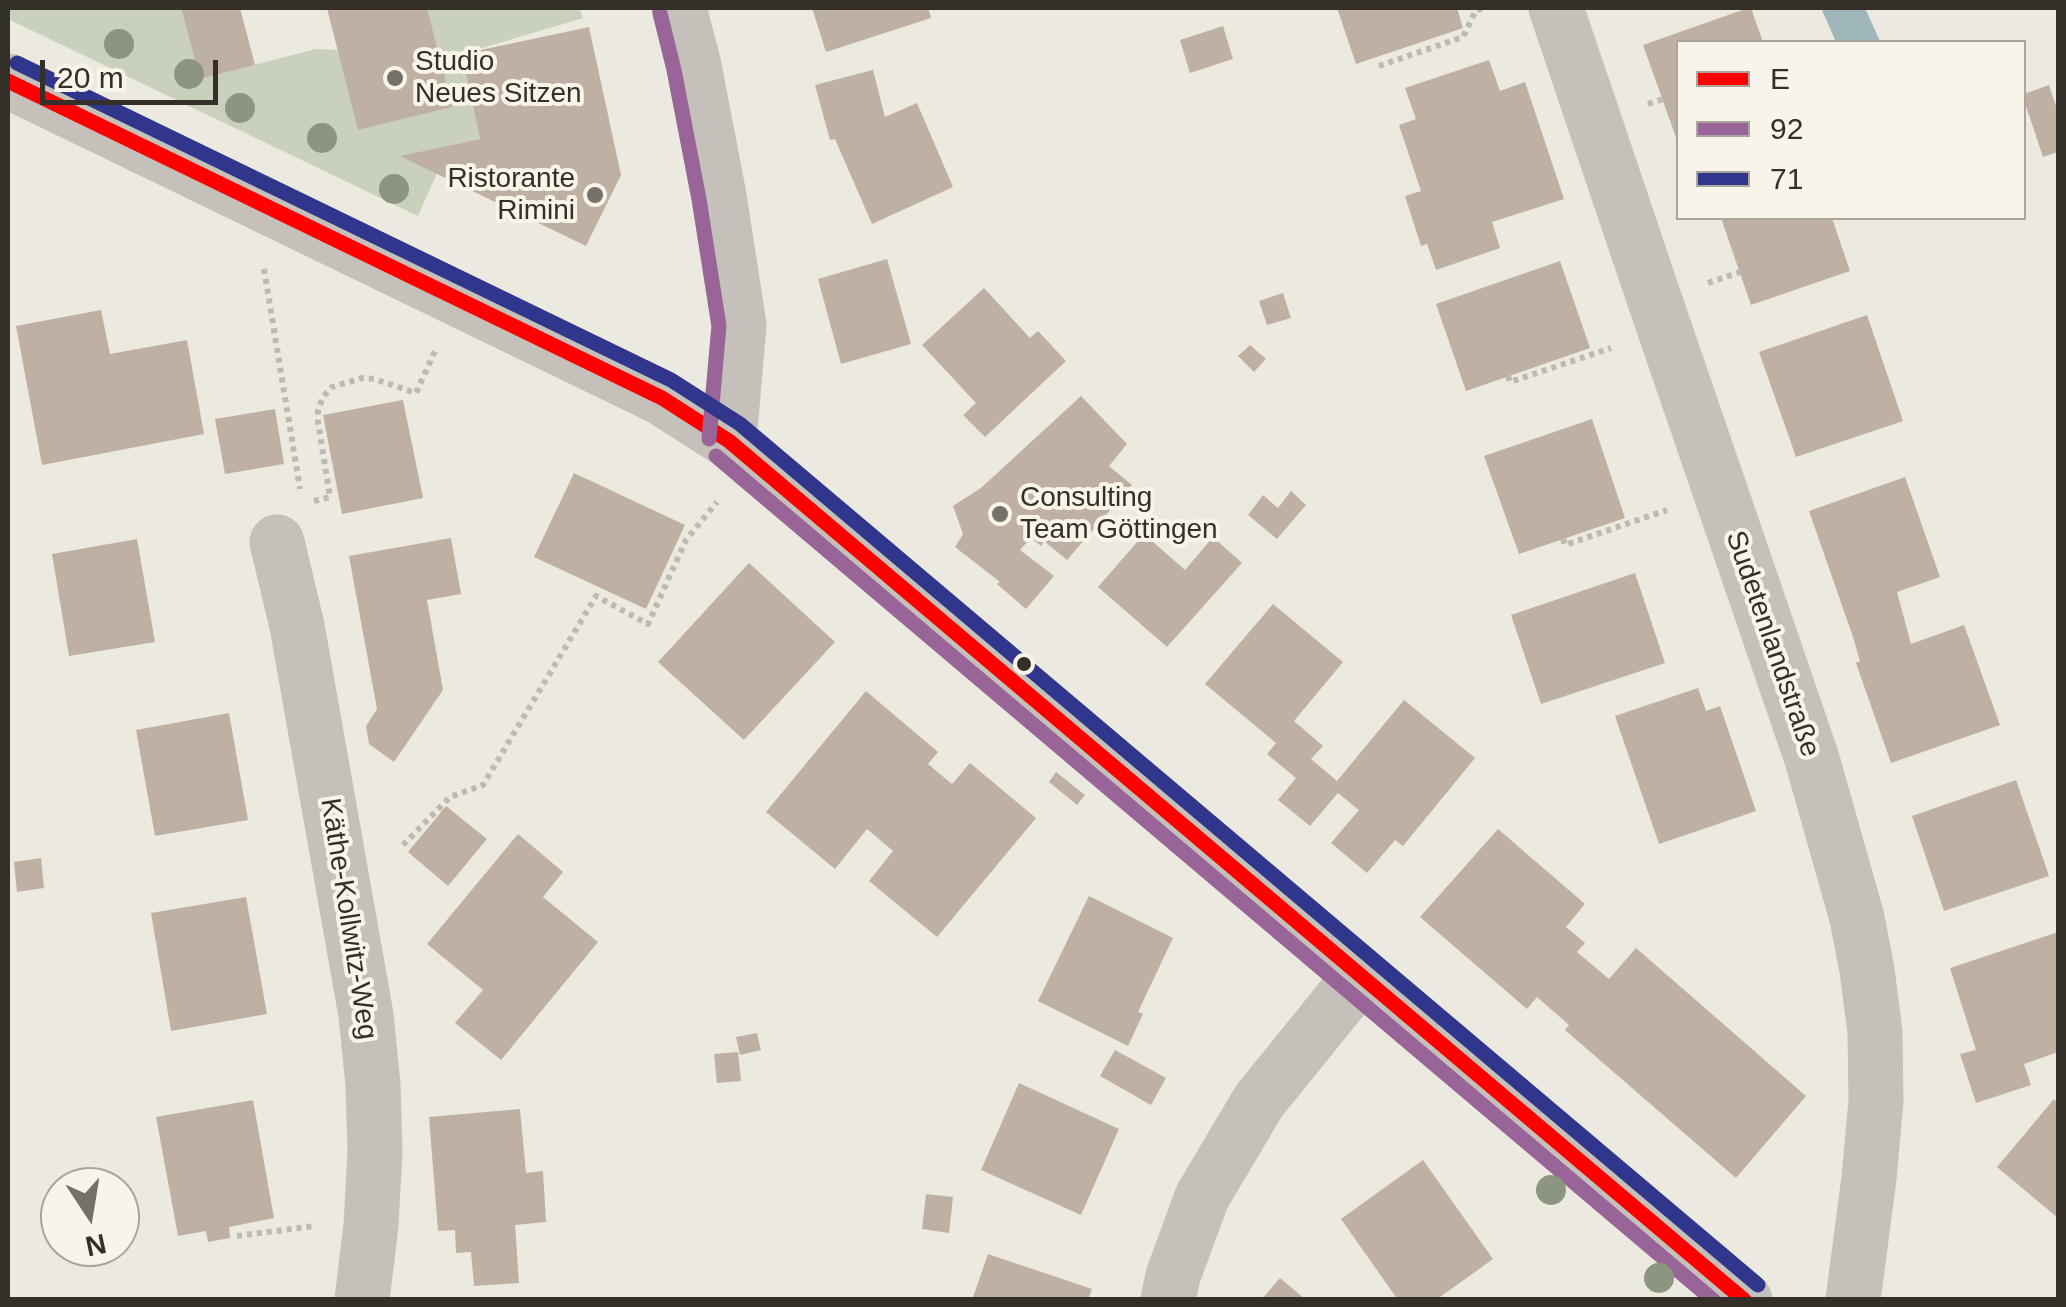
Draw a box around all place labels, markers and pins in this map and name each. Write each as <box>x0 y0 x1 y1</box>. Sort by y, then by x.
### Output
place label: Studio Neues Sitzen <box>415 45 582 111</box>
marker: Studio Neues Sitzen <box>384 67 406 89</box>
place label: Ristorante Rimini <box>447 162 575 228</box>
marker: Ristorante Rimini <box>584 184 606 206</box>
place label: Consulting Team Göttingen <box>1020 481 1218 547</box>
marker: Consulting Team Göttingen <box>989 503 1011 525</box>
unlabelled marker <box>1014 654 1034 674</box>

